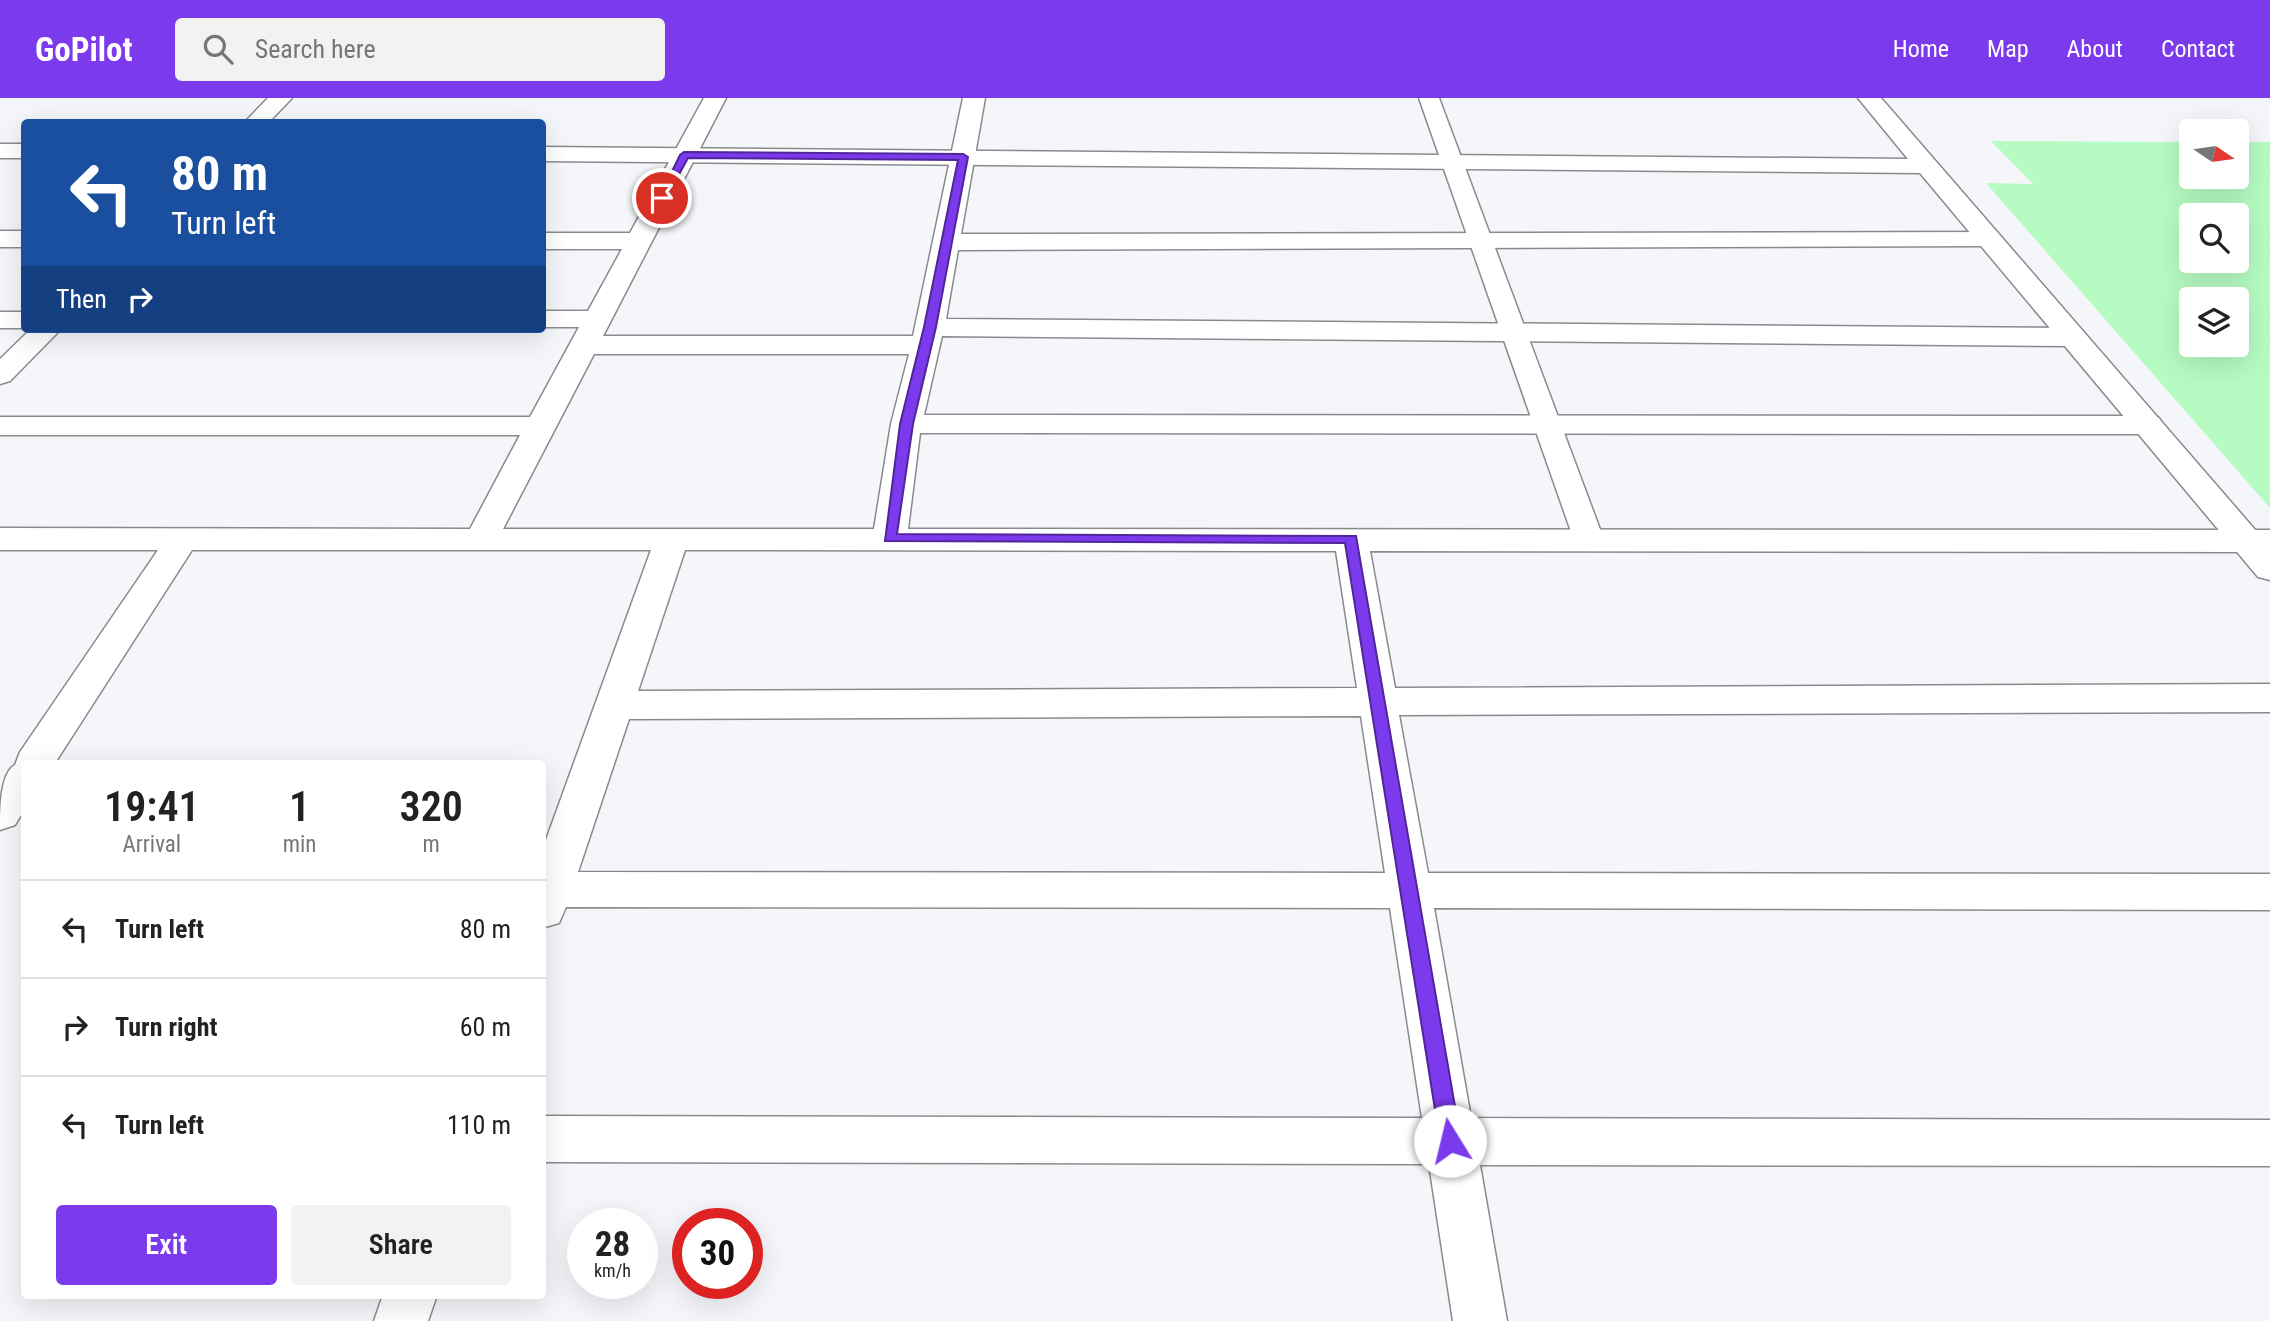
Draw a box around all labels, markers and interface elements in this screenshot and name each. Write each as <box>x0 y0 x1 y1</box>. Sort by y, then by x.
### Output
search box <box>175 18 665 81</box>
text: GoPilot <box>35 30 133 69</box>
icon: search <box>199 30 237 68</box>
text: Search here <box>255 34 376 64</box>
text: Home <box>1893 35 1949 63</box>
text: Map <box>1987 35 2029 63</box>
text: About <box>2067 35 2123 63</box>
text: Contact <box>2161 35 2235 63</box>
north arrow <box>2179 119 2249 189</box>
map controls <box>2179 119 2249 357</box>
text: 80 m <box>171 145 268 202</box>
icon: left <box>56 147 147 238</box>
pin <box>632 168 692 228</box>
icon: arrive <box>643 179 681 217</box>
button: search <box>2179 203 2249 273</box>
text: Turn left <box>171 204 276 242</box>
icon: right <box>121 280 159 318</box>
text: Then <box>56 284 107 314</box>
button: layers <box>2179 287 2249 357</box>
text: 19:41 <box>104 782 200 831</box>
text: 1 <box>289 782 310 831</box>
text: 320 <box>400 782 463 831</box>
text: Arrival <box>123 831 181 858</box>
text: min <box>283 831 316 858</box>
text: m <box>423 831 440 858</box>
icon: left <box>56 910 94 948</box>
text: Turn left <box>115 914 204 944</box>
text: 80 m <box>460 914 511 944</box>
icon: right <box>56 1008 94 1046</box>
text: Turn right <box>115 1012 217 1042</box>
text: 60 m <box>460 1012 511 1042</box>
position arrow <box>1413 1104 1487 1178</box>
icon: left <box>56 1106 94 1144</box>
text: Turn left <box>115 1110 204 1140</box>
text: 110 m <box>447 1110 511 1140</box>
button: Exit <box>56 1205 277 1285</box>
button: Share <box>291 1205 511 1285</box>
speed limit sign: 30 <box>672 1208 763 1299</box>
text: 28 <box>595 1224 630 1265</box>
text: km/h <box>594 1260 631 1281</box>

